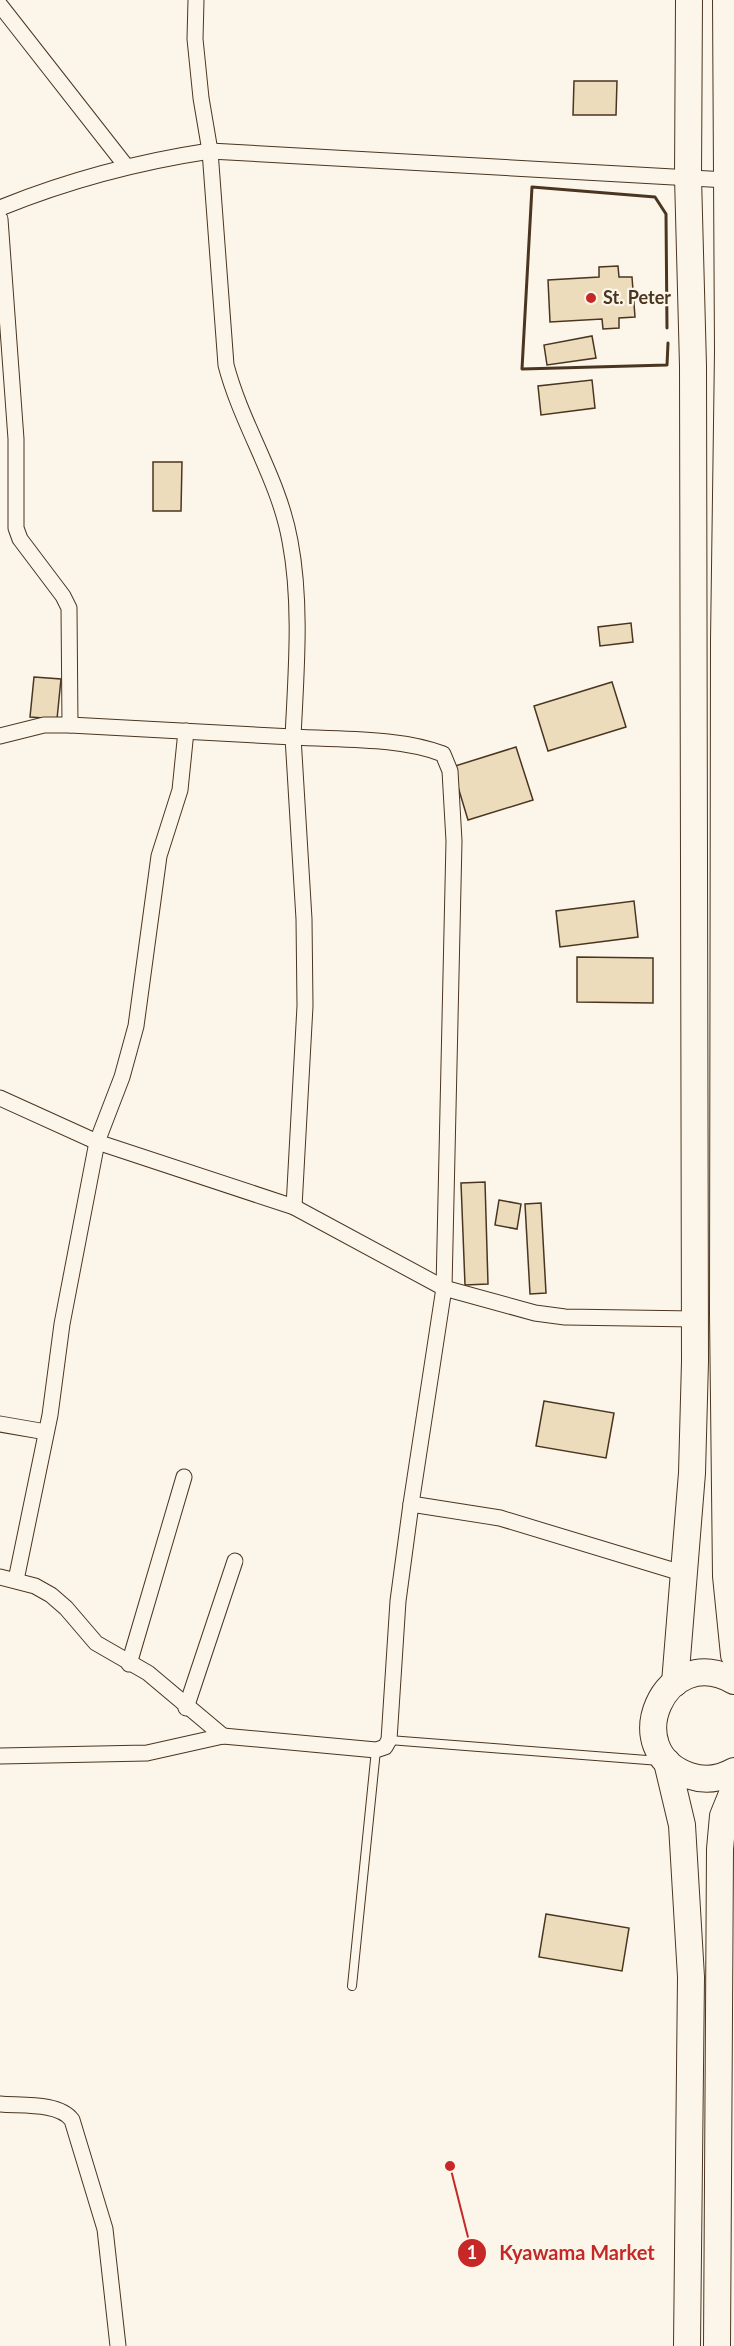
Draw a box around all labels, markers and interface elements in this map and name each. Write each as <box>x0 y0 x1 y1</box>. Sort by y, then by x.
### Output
place label: St. Peter <box>603 286 671 308</box>
marker: St. Peter <box>584 291 598 305</box>
callout: Kyawama Market <box>457 2234 667 2272</box>
text: Kyawama Market <box>499 2240 655 2264</box>
text: 1 <box>467 2241 477 2263</box>

